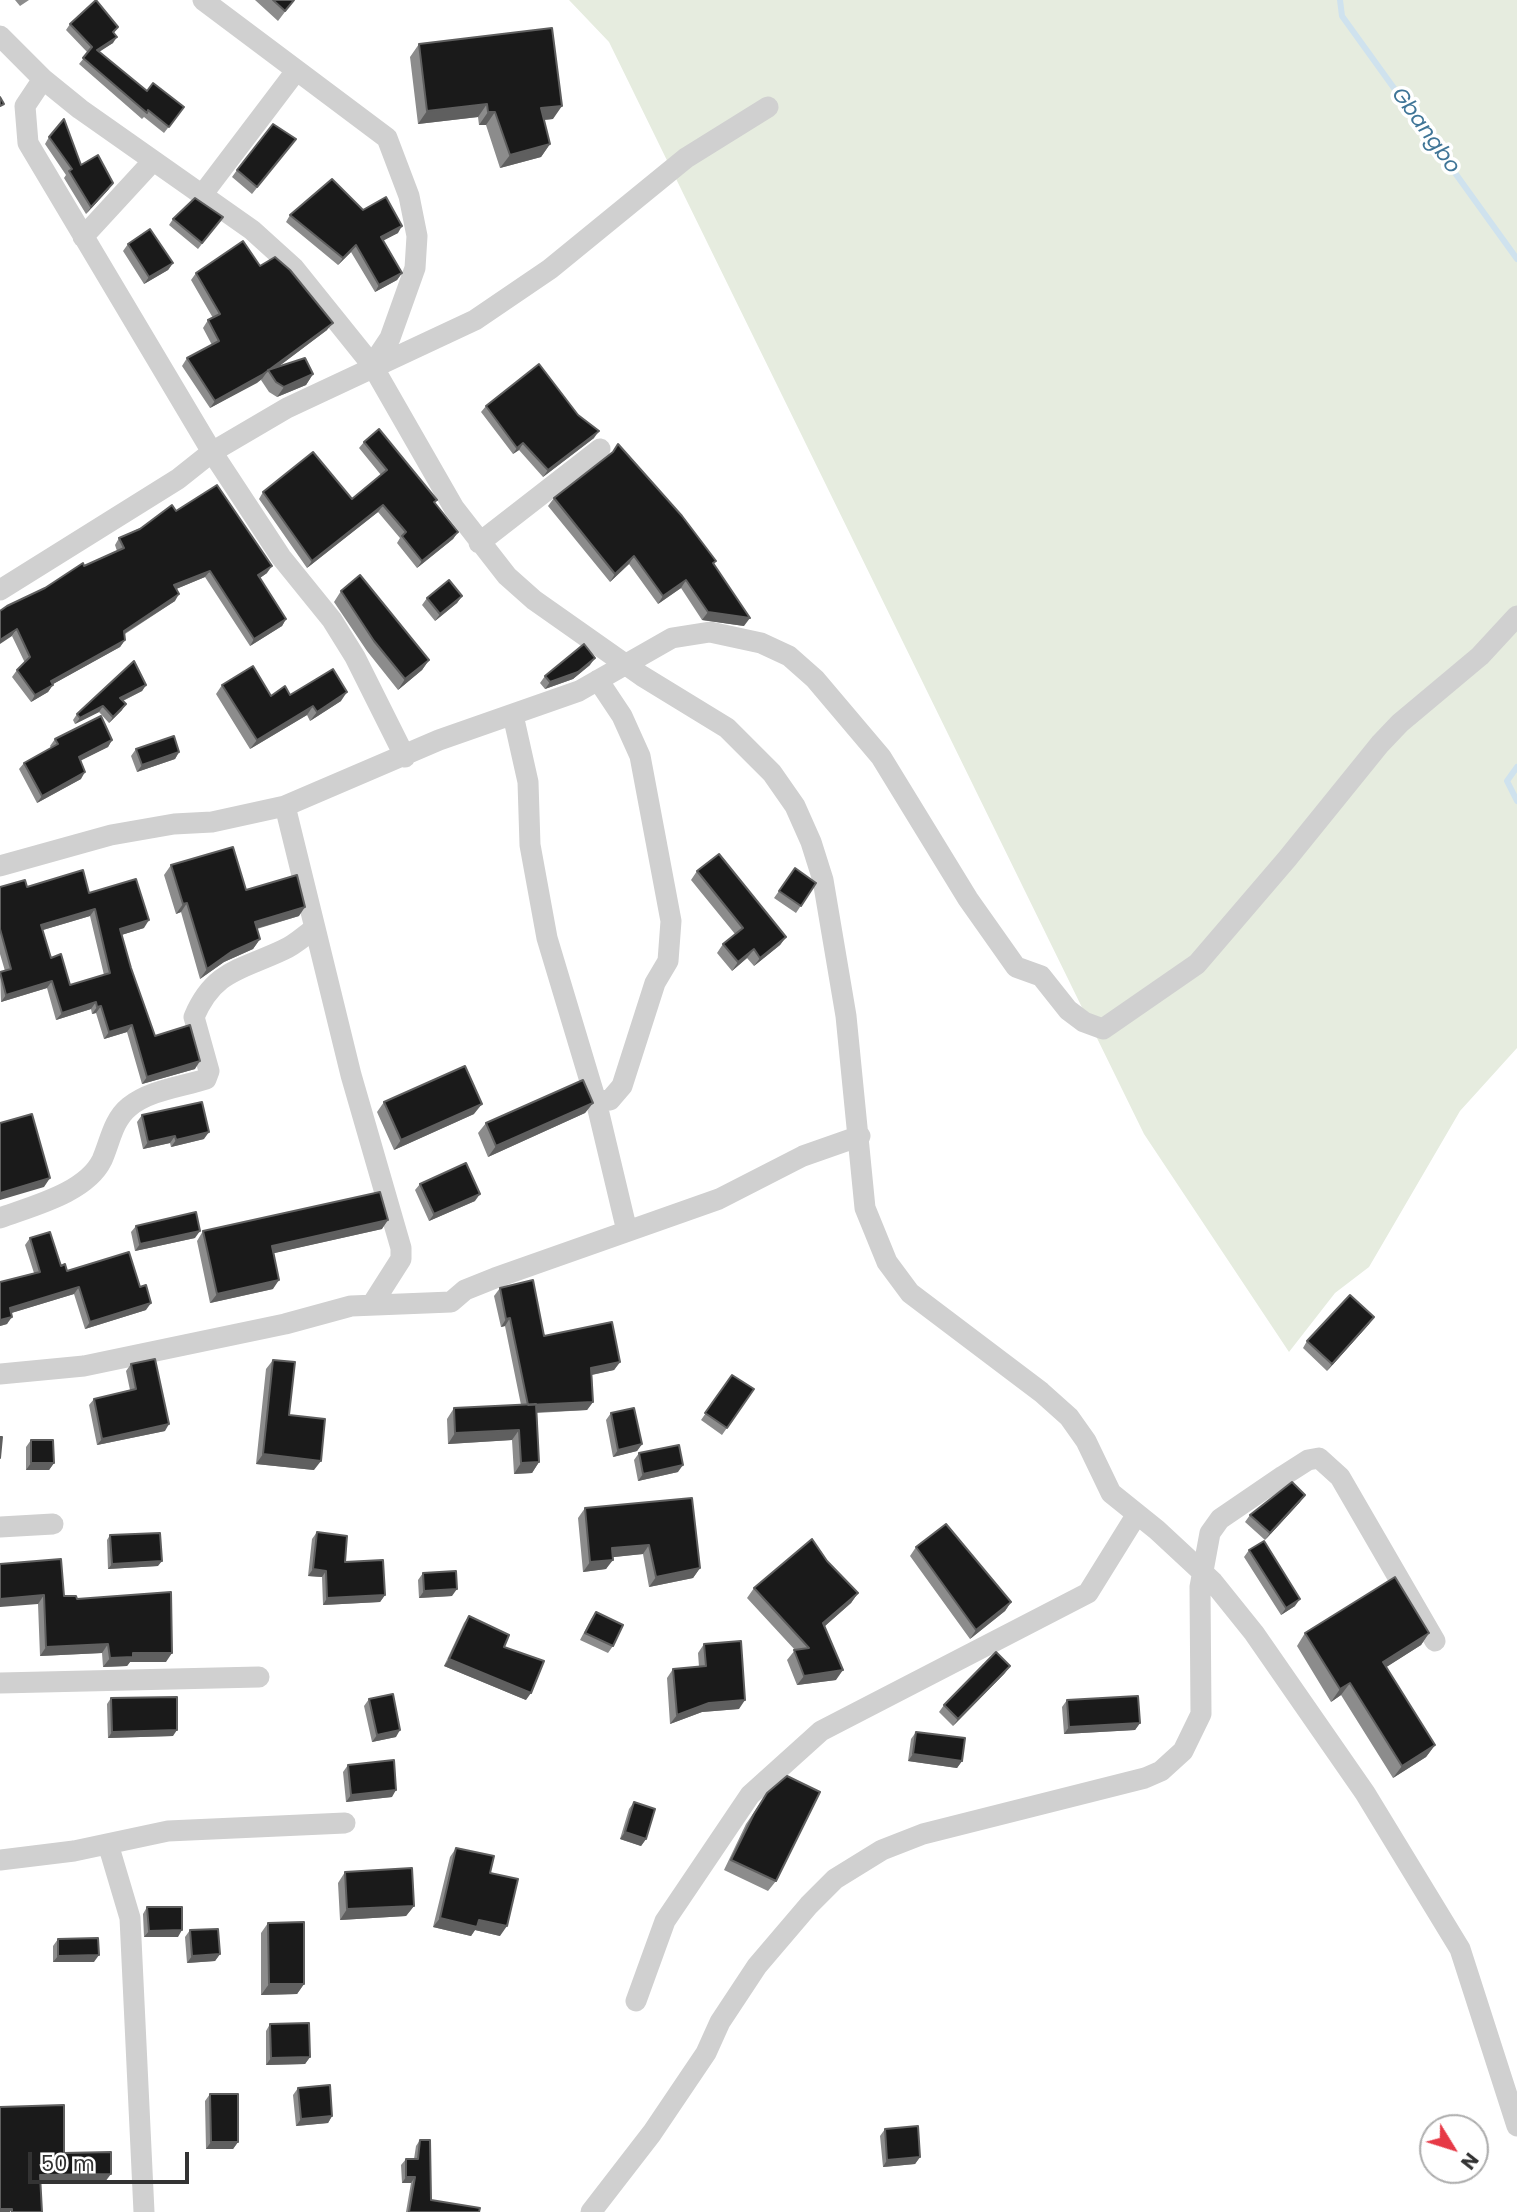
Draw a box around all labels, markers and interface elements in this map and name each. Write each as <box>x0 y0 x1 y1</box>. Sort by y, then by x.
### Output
water label: Gbangbo <box>1385 83 1465 179</box>
north arrow <box>1419 2114 1489 2184</box>
scale bar <box>32 2138 192 2182</box>
text: N <box>1454 2147 1484 2175</box>
text: 50 m <box>41 2149 95 2178</box>

